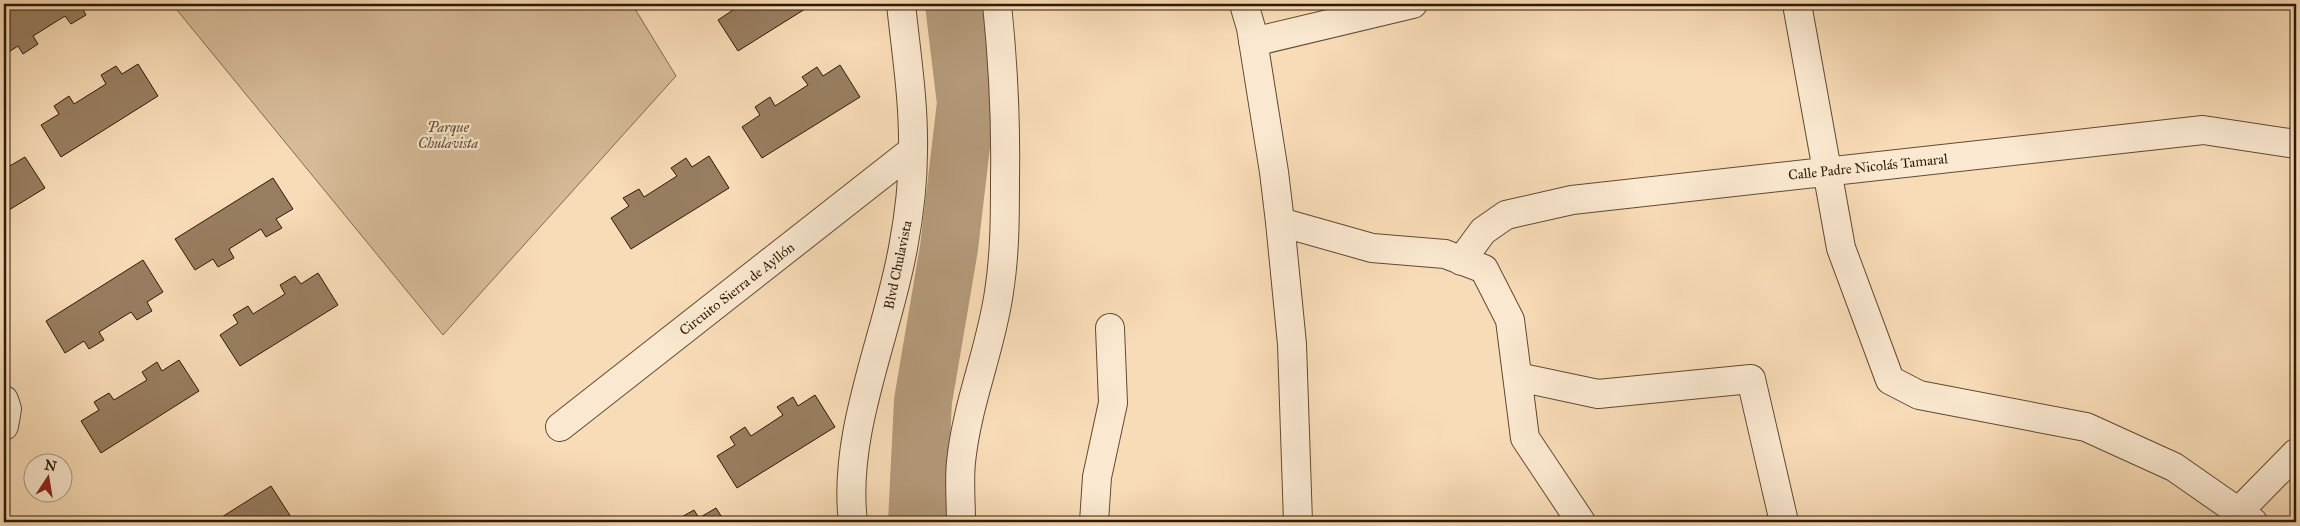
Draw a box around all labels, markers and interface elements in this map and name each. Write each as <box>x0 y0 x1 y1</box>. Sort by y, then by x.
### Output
park label: Parque Chulavista <box>418 119 478 152</box>
street label: Calle Padre Nicolás Tamaral <box>1787 150 1949 184</box>
street label: Blvd Chulavista <box>880 219 916 311</box>
street label: Circuito Sierra de Ayllón <box>676 238 798 339</box>
north arrow <box>22 454 72 504</box>
text: N <box>43 456 58 475</box>

